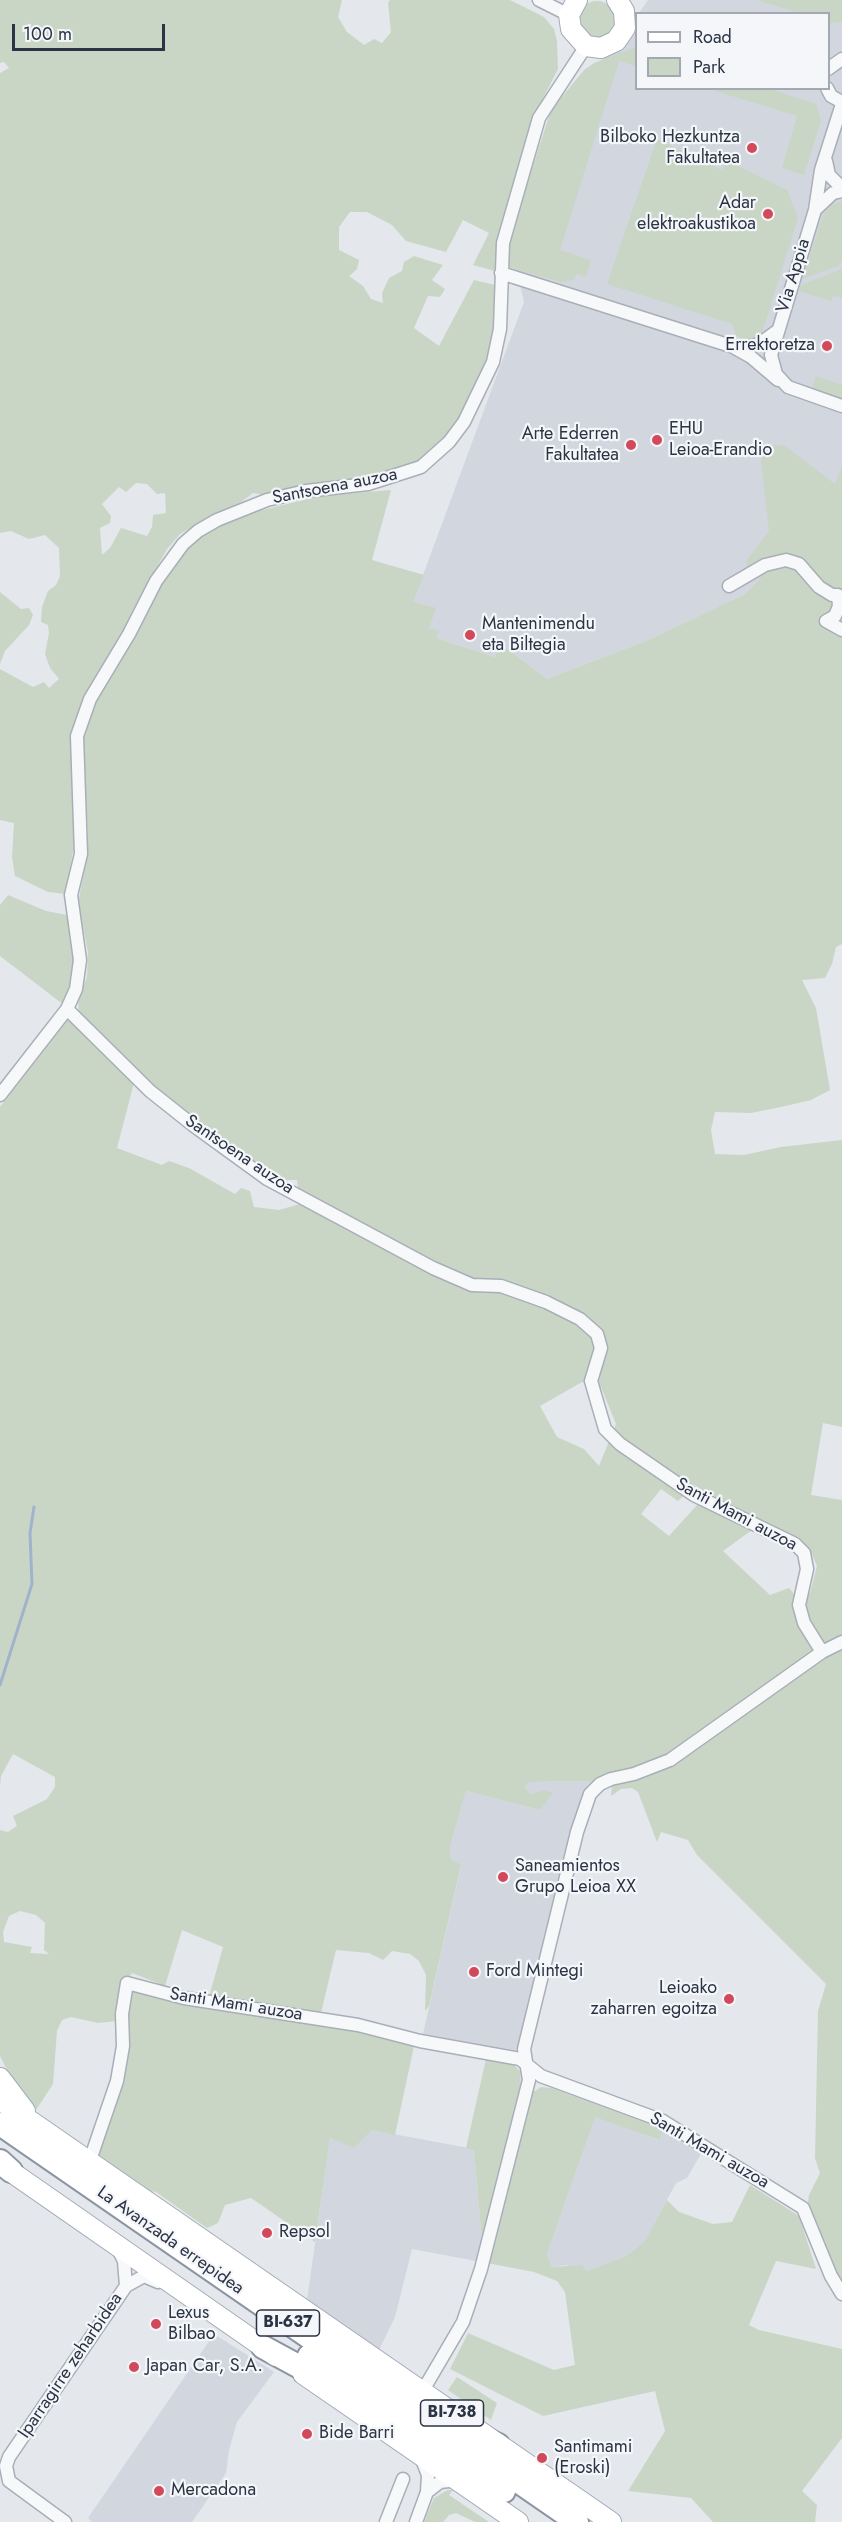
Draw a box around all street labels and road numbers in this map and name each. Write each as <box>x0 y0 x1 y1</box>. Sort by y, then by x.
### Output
street label: Via Appia <box>773 236 815 316</box>
street label: Santsoena auzoa <box>271 464 399 510</box>
street label: Santsoena auzoa <box>180 1111 298 1199</box>
street label: Santi Mami auzoa <box>672 1474 800 1556</box>
street label: Santi Mami auzoa <box>168 1984 304 2026</box>
street label: Santi Mami auzoa <box>645 2108 773 2194</box>
street label: La Avanzada errepidea <box>92 2182 248 2300</box>
street label: Iparragirre zeharbidea <box>14 2289 128 2443</box>
road number: BI-637 <box>256 2310 320 2336</box>
road number: BI-738 <box>420 2400 484 2426</box>

